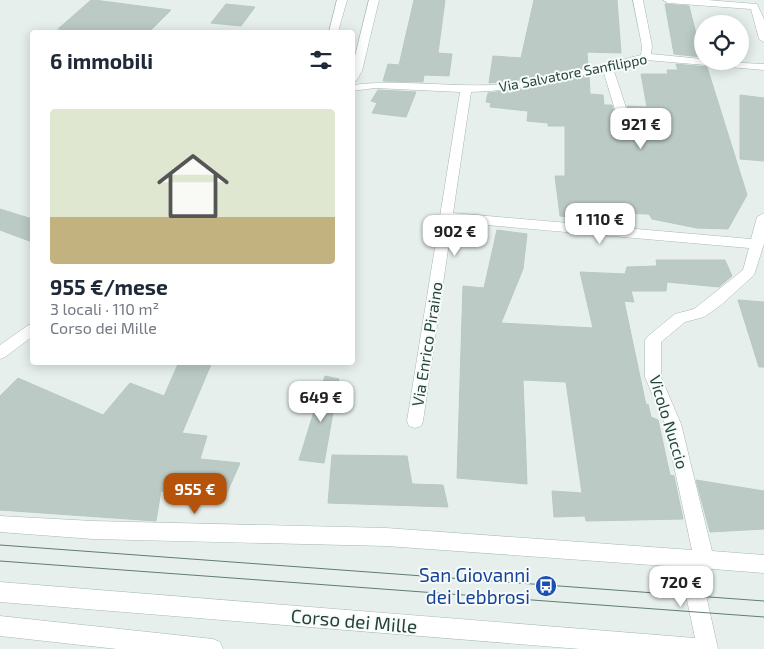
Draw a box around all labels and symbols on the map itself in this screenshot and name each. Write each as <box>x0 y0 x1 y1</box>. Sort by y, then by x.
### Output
street label: Via Salvatore Sanfilippo <box>497 50 648 95</box>
pin: 921 € <box>606 108 676 150</box>
pin: 1 110 € <box>554 202 646 245</box>
pin: 902 € <box>420 214 490 257</box>
street label: Via Enrico Piraino <box>407 280 446 408</box>
street label: Vicolo Nuccio <box>646 373 693 471</box>
pin: 649 € <box>286 380 356 423</box>
pin: 955 € <box>160 472 230 515</box>
place label: San Giovanni dei Lebbrosi <box>419 563 530 608</box>
pin: 720 € <box>646 566 716 608</box>
bus stop icon: San Giovanni dei Lebbrosi <box>534 574 558 598</box>
street label: Corso dei Mille <box>290 604 418 637</box>

